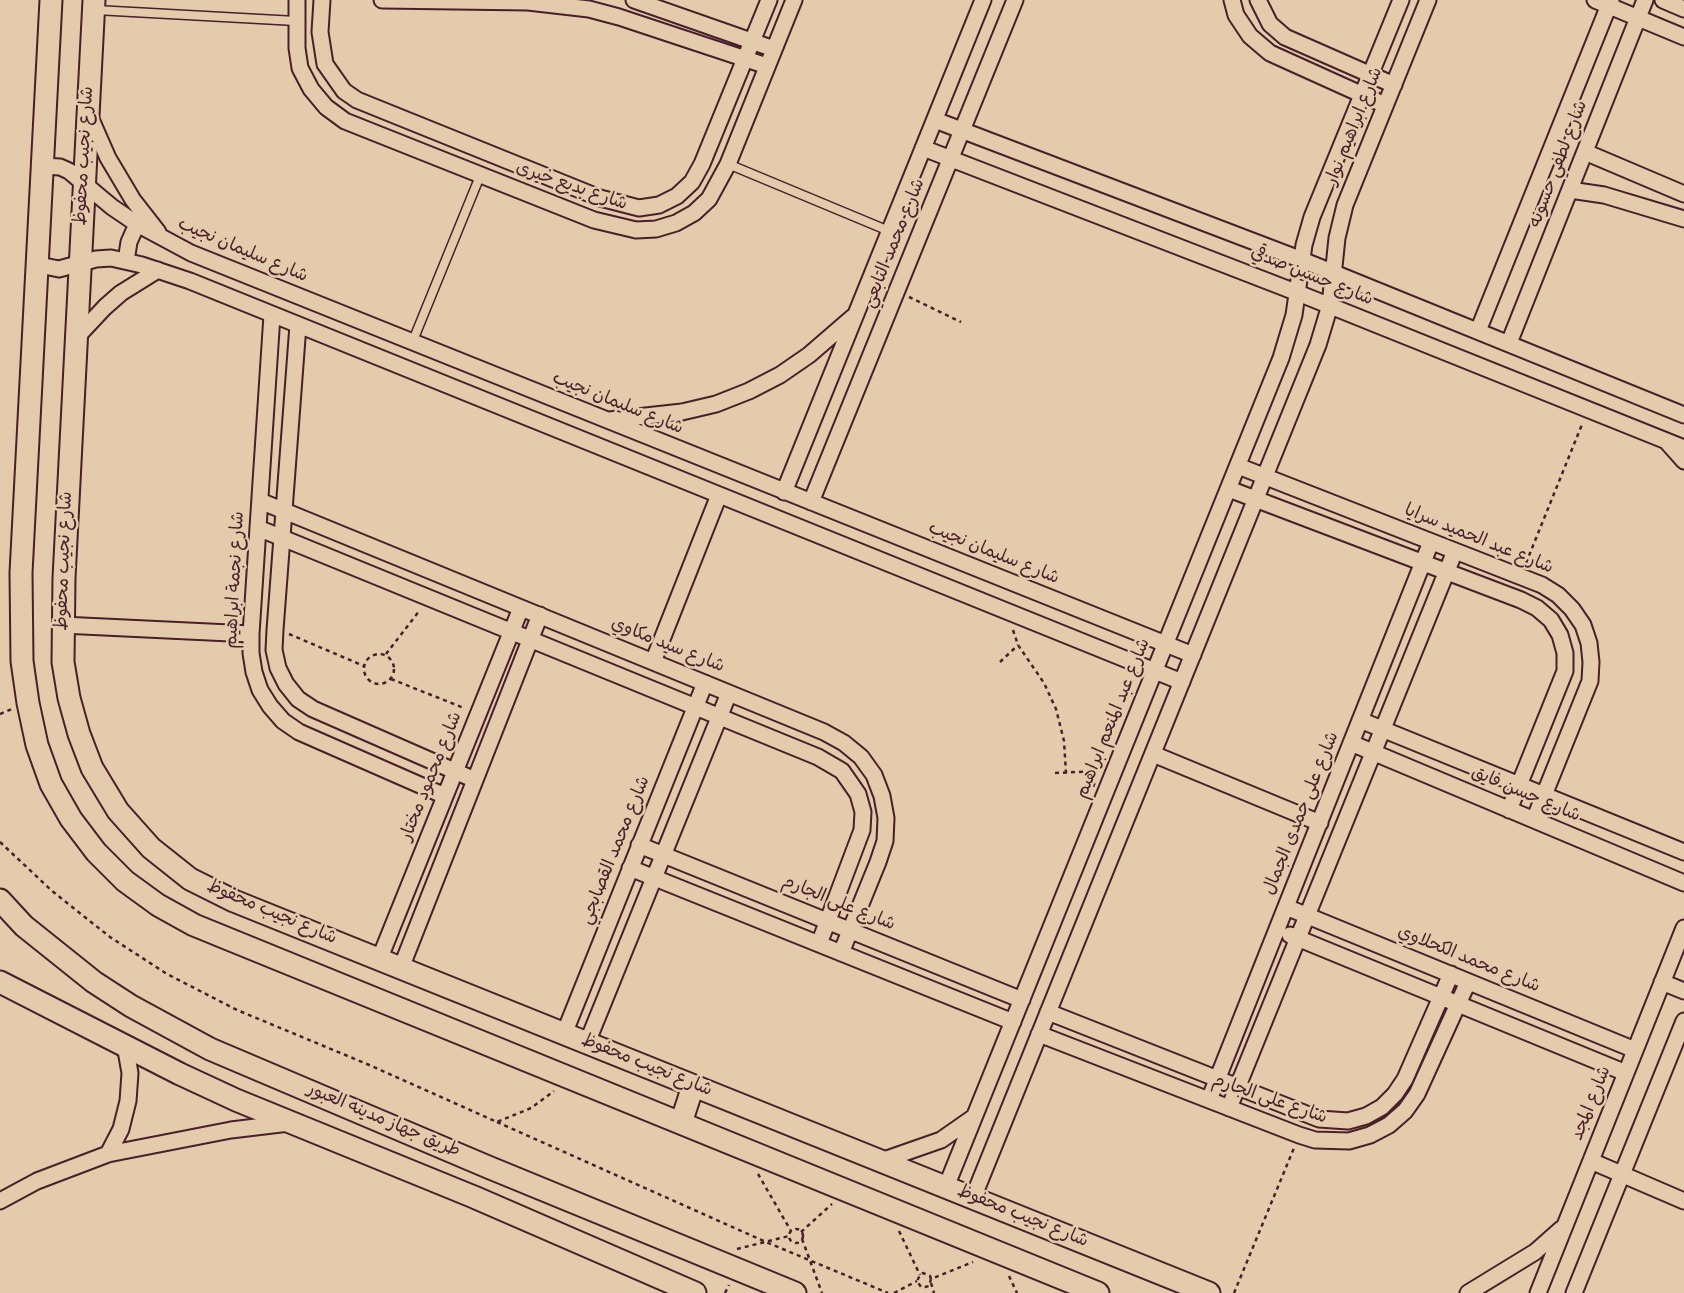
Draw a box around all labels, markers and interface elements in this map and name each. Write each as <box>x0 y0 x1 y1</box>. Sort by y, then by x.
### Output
street label: شارع ابراهيم نوار <box>1323 65 1389 189</box>
street label: شارع نجيب محفوظ <box>72 86 100 226</box>
street label: شارع لطفي حسونه <box>1526 98 1594 232</box>
street label: شارع بديع خيرى <box>512 159 630 217</box>
street label: شارع محمد التابعي <box>860 176 932 312</box>
street label: شارع سليمان نجيب <box>174 215 310 289</box>
street label: شارع حسين صدقي <box>1247 244 1375 312</box>
street label: شارع سليمان نجيب <box>548 369 686 441</box>
street label: شارع نجيب محفوظ <box>53 491 79 631</box>
street label: شارع عبد الحميد سرايا <box>1400 501 1556 581</box>
street label: شارع نجمة ابراهيم <box>223 511 251 649</box>
street label: شارع سليمان نجيب <box>924 519 1062 591</box>
street label: شارع سيد مكاوي <box>607 614 727 680</box>
street label: شارع عبد المنعم ابراهيم <box>1073 636 1157 802</box>
street label: شارع محمود مختار <box>397 709 469 845</box>
street label: شارع على حمدى الجمال <box>1260 729 1346 899</box>
street label: شارع حسن فايق <box>1467 763 1583 829</box>
street label: شارع محمد القصابجي <box>577 774 657 928</box>
street label: شارع على الجارم <box>778 872 898 938</box>
street label: شارع نجيب محفوظ <box>203 877 339 951</box>
street label: شارع محمد الكحلاوي <box>1394 923 1542 999</box>
street label: شارع نجيب محفوظ <box>577 1031 715 1103</box>
street label: شارع المجد <box>1568 1064 1618 1144</box>
street label: شارع على الجارم <box>1209 1071 1329 1131</box>
street label: طريق جهاز مدينه العبور <box>303 1080 463 1164</box>
street label: شارع نجيب محفوظ <box>953 1182 1091 1254</box>

